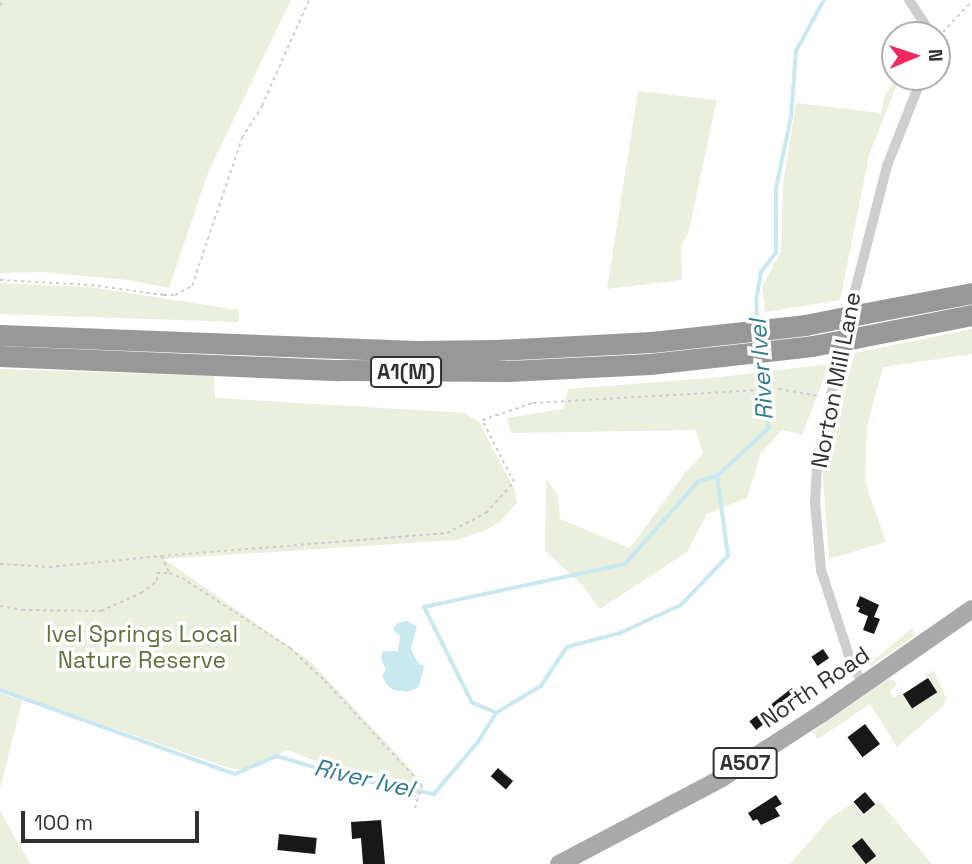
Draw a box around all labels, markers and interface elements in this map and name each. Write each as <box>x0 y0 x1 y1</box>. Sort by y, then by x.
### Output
north arrow <box>881 21 951 91</box>
text: N <box>923 49 948 62</box>
street label: Norton Mill Lane <box>805 290 867 470</box>
water label: River Ivel <box>743 318 779 422</box>
road number: A1(M) <box>369 354 443 390</box>
park label: Ivel Springs Local Nature Reserve <box>46 620 238 674</box>
street label: North Road <box>755 641 875 733</box>
road number: A507 <box>712 746 778 780</box>
water label: River Ivel <box>311 753 417 803</box>
scale bar <box>24 798 203 842</box>
text: 100 m <box>34 809 93 836</box>

